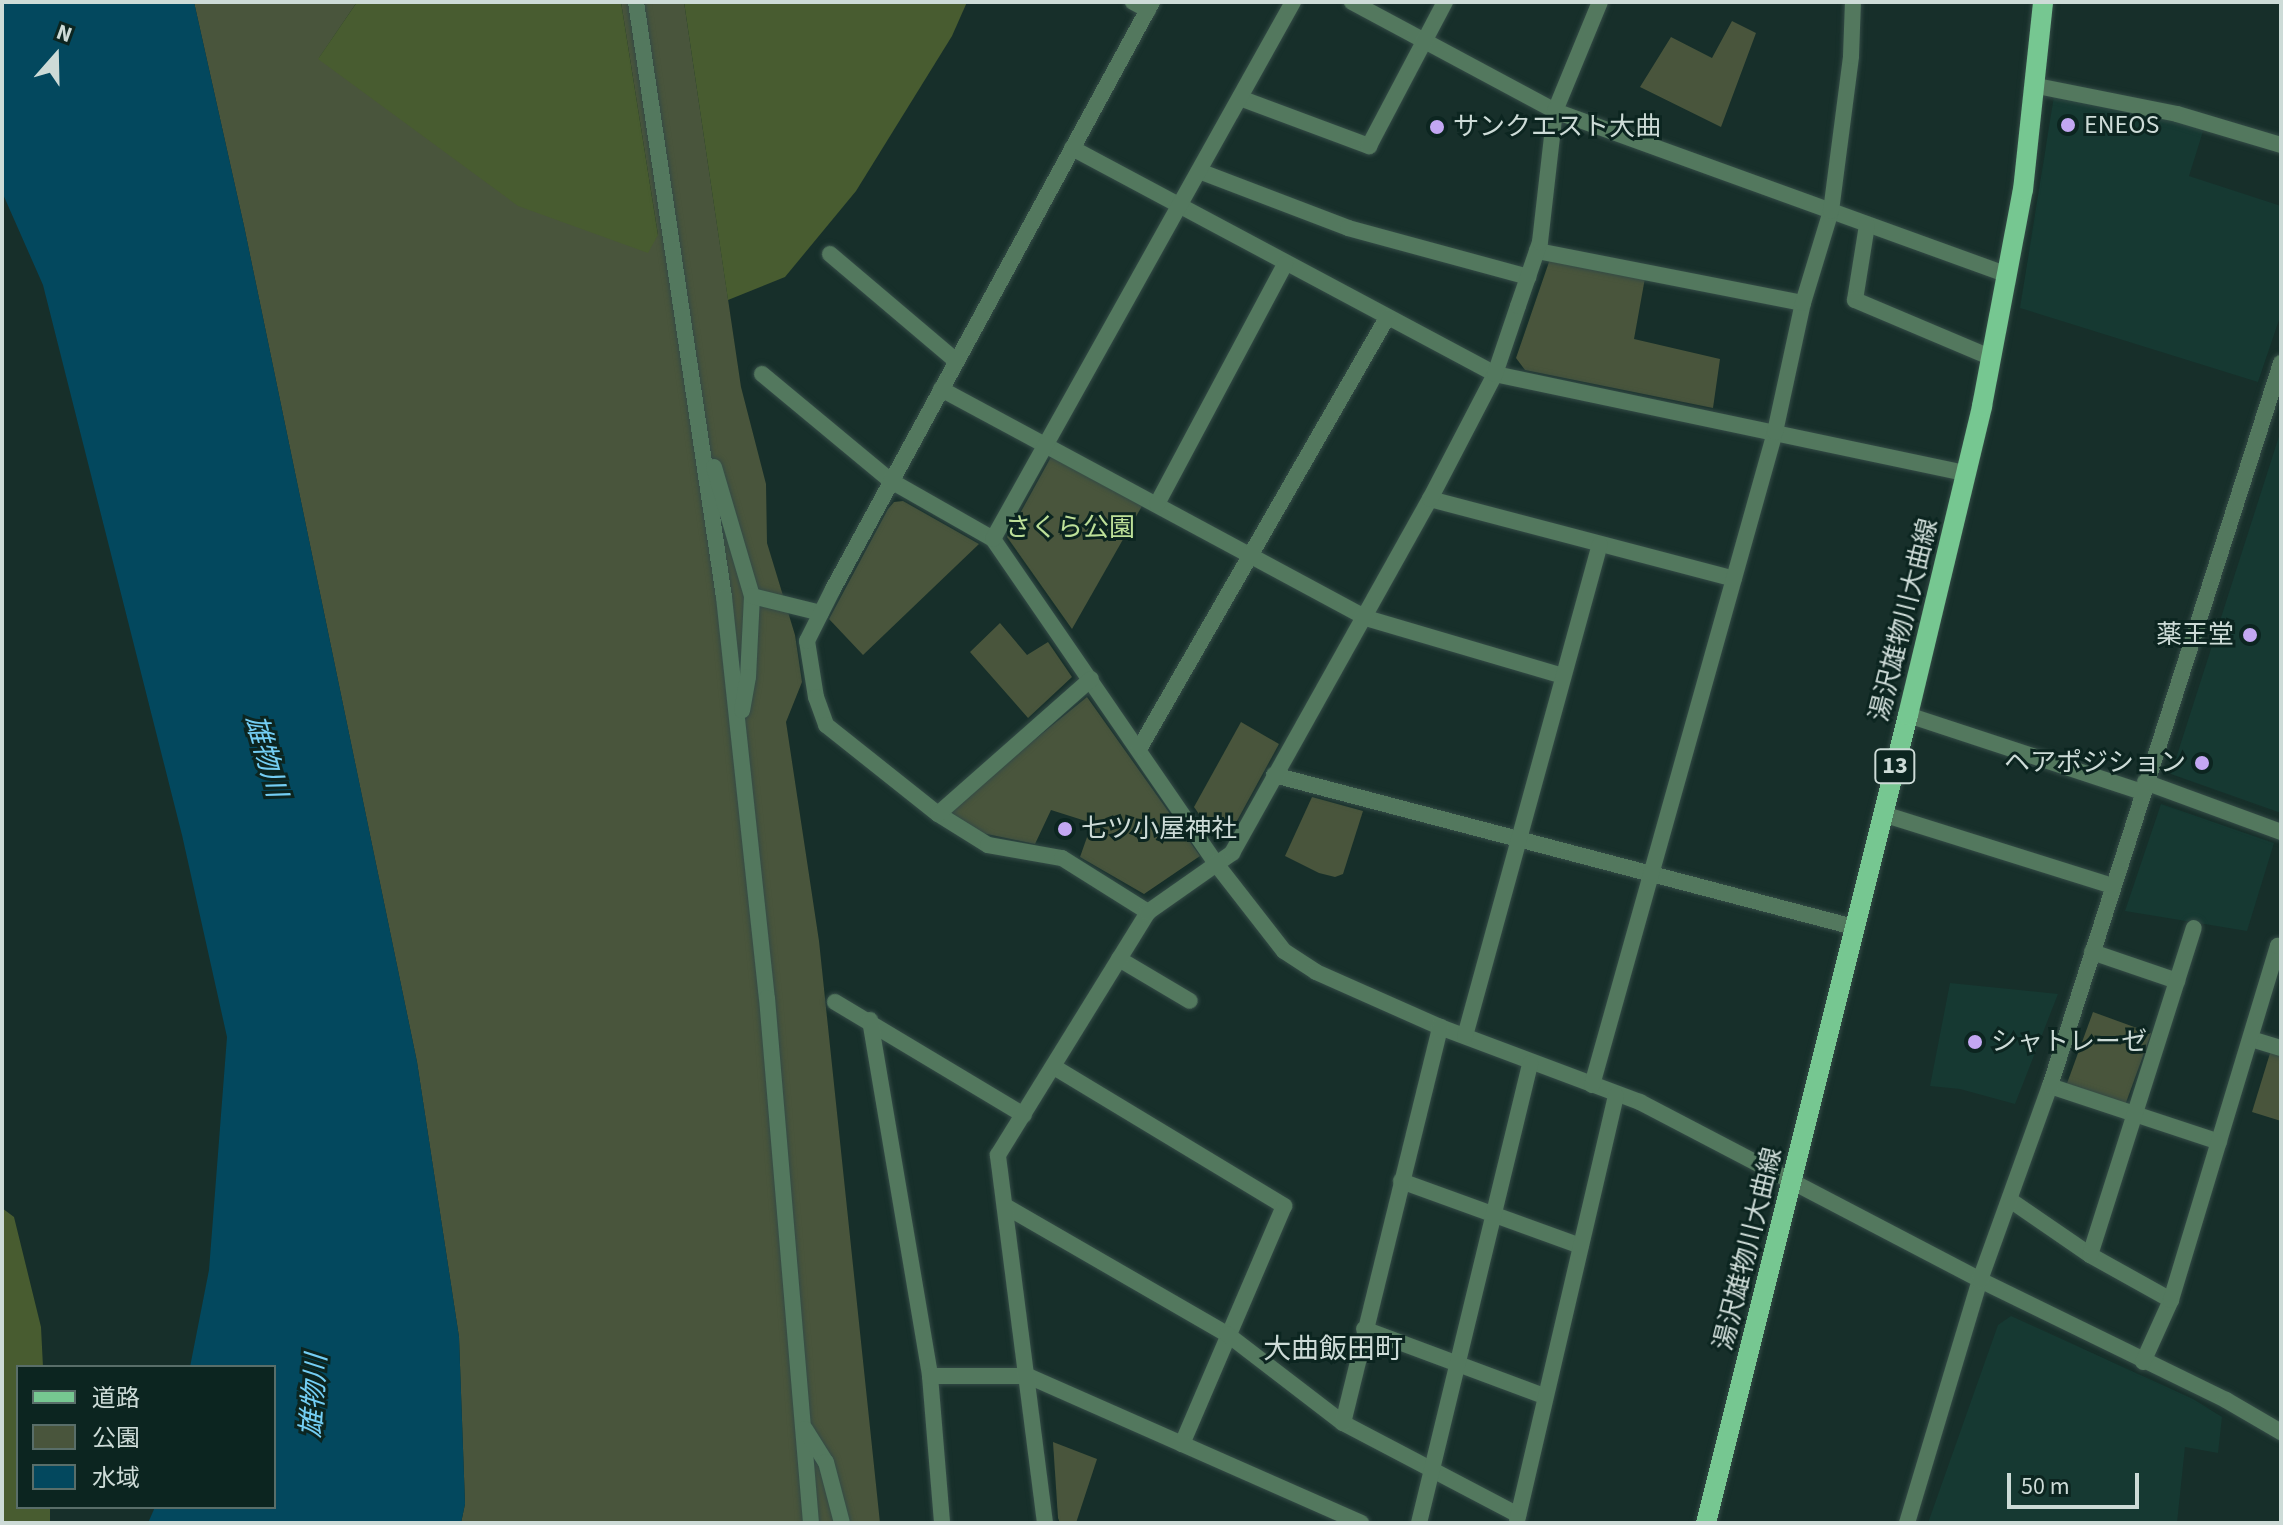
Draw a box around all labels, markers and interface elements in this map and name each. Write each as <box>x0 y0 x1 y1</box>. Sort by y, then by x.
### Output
north arrow <box>16 16 96 96</box>
text: N <box>52 16 77 51</box>
place label: ENEOS <box>2084 109 2159 141</box>
place label: サンクエスト大曲 <box>1453 111 1661 143</box>
marker: ENEOS <box>2059 116 2077 134</box>
marker: サンクエスト大曲 <box>1428 118 1446 136</box>
park label: さくら公園 <box>1005 512 1135 544</box>
street label: 湯沢雄物川大曲線 <box>1864 515 1944 725</box>
place label: 薬王堂 <box>2156 619 2234 651</box>
marker: 薬王堂 <box>2241 626 2259 644</box>
water label: 雄物川 <box>238 711 294 801</box>
road number: 13 <box>1873 746 1917 786</box>
place label: ヘアポジション <box>2004 747 2186 779</box>
marker: ヘアポジション <box>2193 754 2211 772</box>
place label: 七ツ小屋神社 <box>1081 813 1237 845</box>
marker: 七ツ小屋神社 <box>1056 820 1074 838</box>
place label: シャトレーゼ <box>1991 1026 2147 1058</box>
marker: シャトレーゼ <box>1966 1033 1984 1051</box>
street label: 湯沢雄物川大曲線 <box>1708 1144 1788 1354</box>
district label: 大曲飯田町 <box>1263 1332 1403 1366</box>
water label: 雄物川 <box>294 1353 334 1439</box>
legend <box>16 1365 276 1509</box>
text: 道路 <box>92 1381 140 1416</box>
text: 公園 <box>92 1421 140 1456</box>
scale bar <box>2011 1457 2143 1507</box>
text: 水域 <box>92 1461 140 1496</box>
text: 50 m <box>2021 1469 2070 1504</box>

